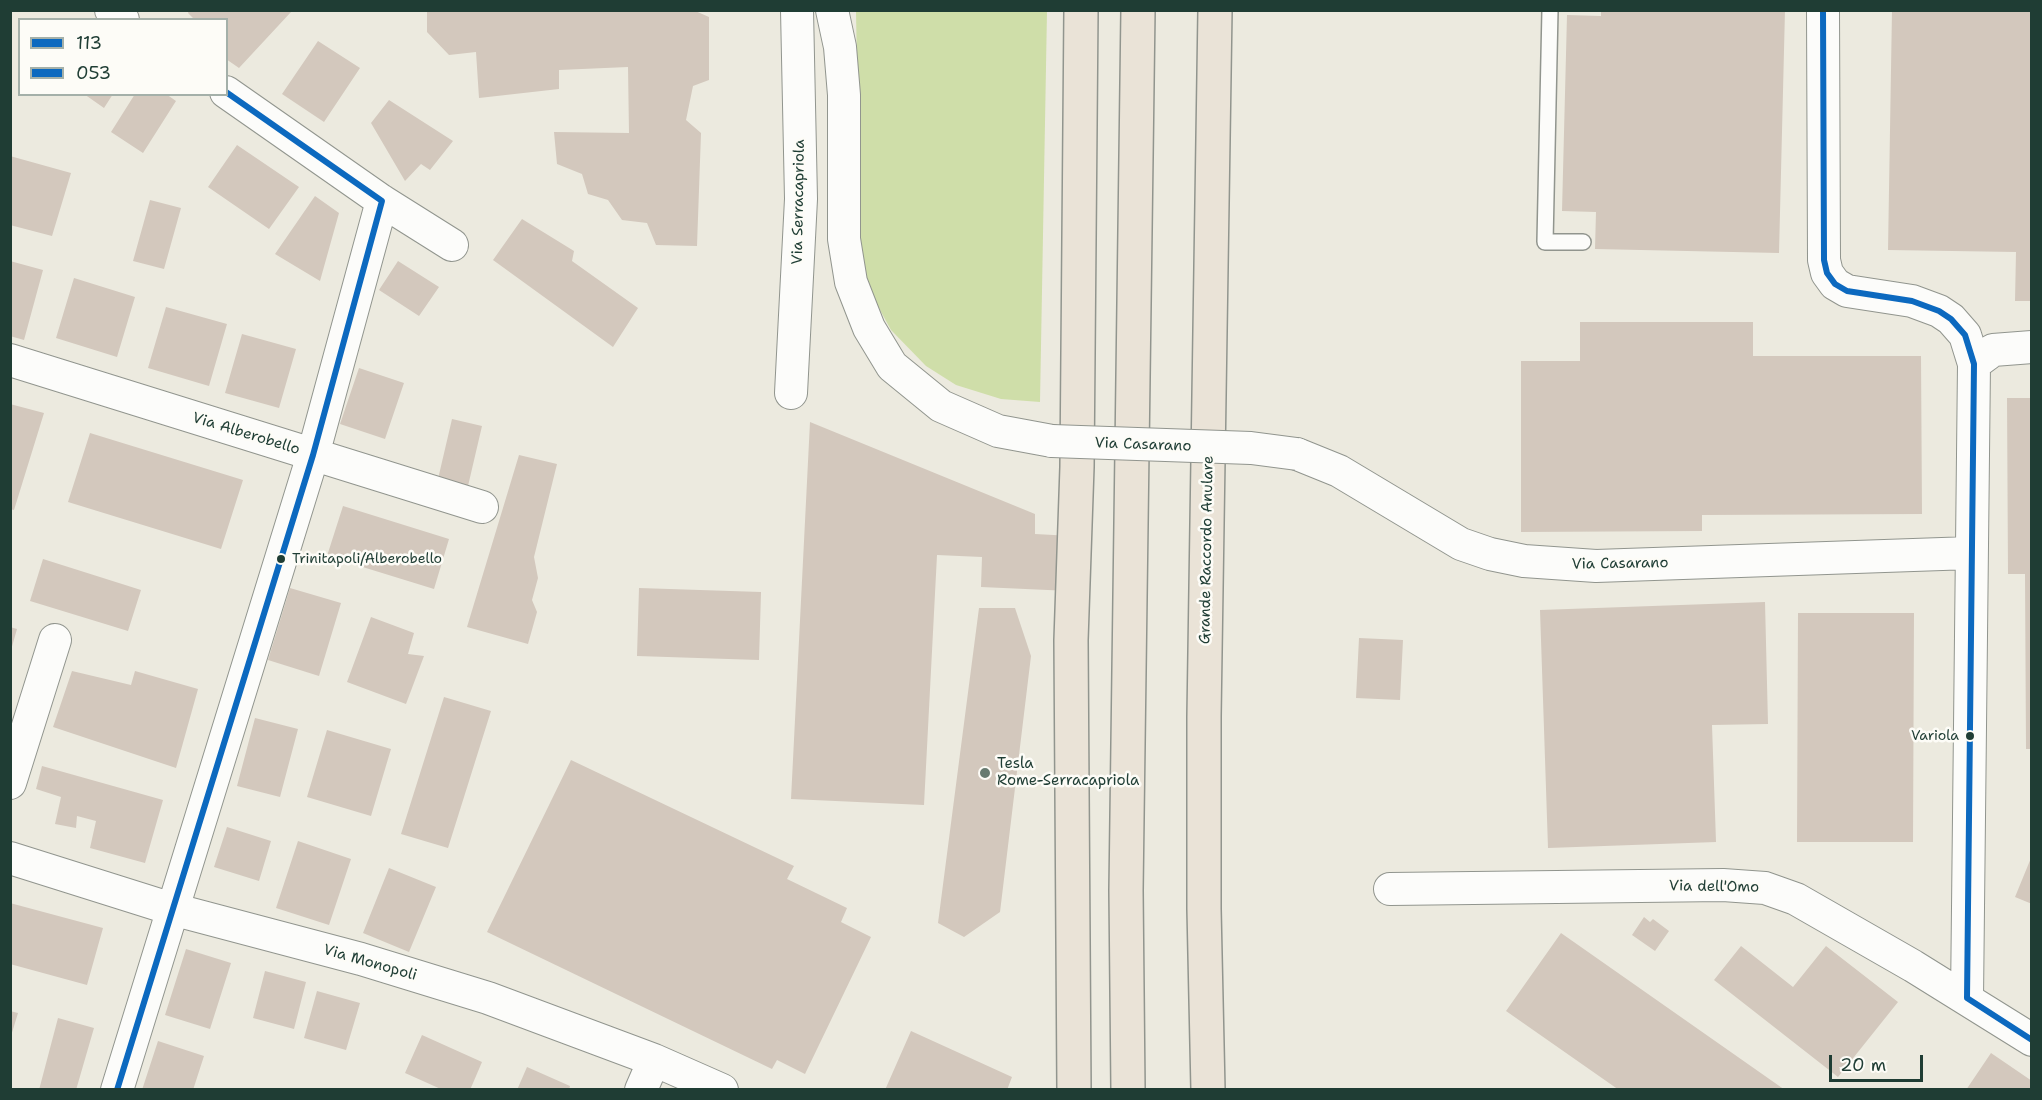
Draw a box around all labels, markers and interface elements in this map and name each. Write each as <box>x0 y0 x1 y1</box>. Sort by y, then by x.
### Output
legend <box>18 18 228 96</box>
text: 113 <box>76 31 102 55</box>
text: 053 <box>76 61 111 85</box>
street label: Via Serracapriola <box>789 139 809 265</box>
street label: Via Alberobello <box>190 409 302 459</box>
street label: Via Casarano <box>1094 434 1192 456</box>
street label: Grande Raccordo Anulare <box>1196 456 1218 644</box>
place label: Trinitapoli/Alberobello <box>292 551 442 567</box>
marker: Trinitapoli/Alberobello <box>275 553 287 565</box>
street label: Via Casarano <box>1571 554 1669 574</box>
place label: Variola <box>1911 728 1959 744</box>
marker: Variola <box>1964 730 1976 742</box>
place label: Tesla Rome-Serracapriola <box>997 755 1139 790</box>
marker: Tesla Rome-Serracapriola <box>978 766 992 780</box>
street label: Via dell'Omo <box>1669 877 1759 897</box>
street label: Via Monopoli <box>321 941 419 985</box>
scale bar <box>1832 1043 1926 1081</box>
text: 20 m <box>1840 1053 1886 1077</box>

